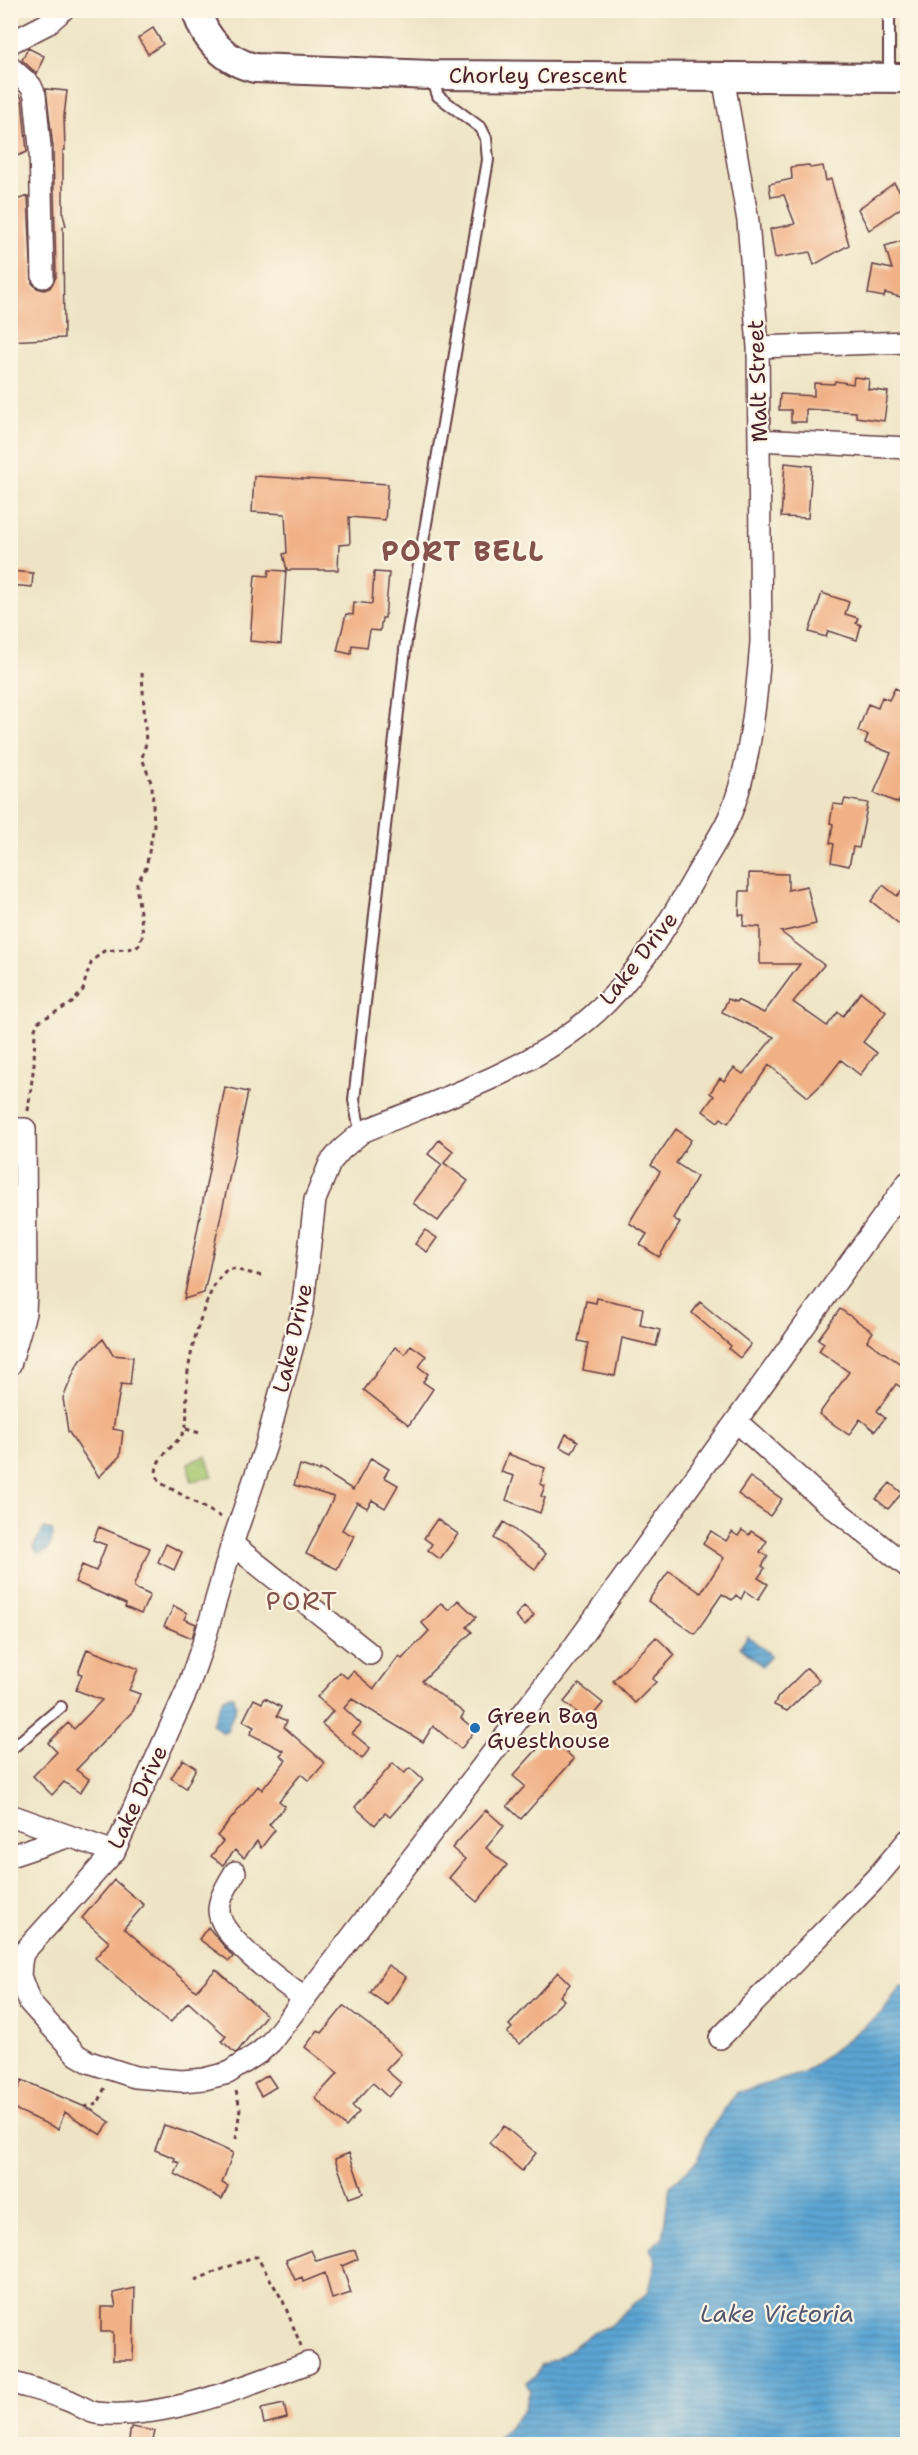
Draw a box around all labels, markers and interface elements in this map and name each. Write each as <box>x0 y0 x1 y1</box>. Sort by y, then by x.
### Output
street label: Chorley Crescent <box>449 61 627 90</box>
street label: Malt Street <box>741 319 774 443</box>
district label: PORT BELL <box>381 532 545 570</box>
street label: Lake Drive <box>593 906 684 1011</box>
street label: Lake Drive <box>266 1281 319 1396</box>
district label: PORT <box>265 1583 339 1618</box>
place label: Green Bag Guesthouse <box>487 1701 610 1755</box>
marker: Green Bag Guesthouse <box>468 1721 482 1735</box>
street label: Lake Drive <box>101 1741 174 1854</box>
water label: Lake Victoria <box>700 2298 854 2330</box>

